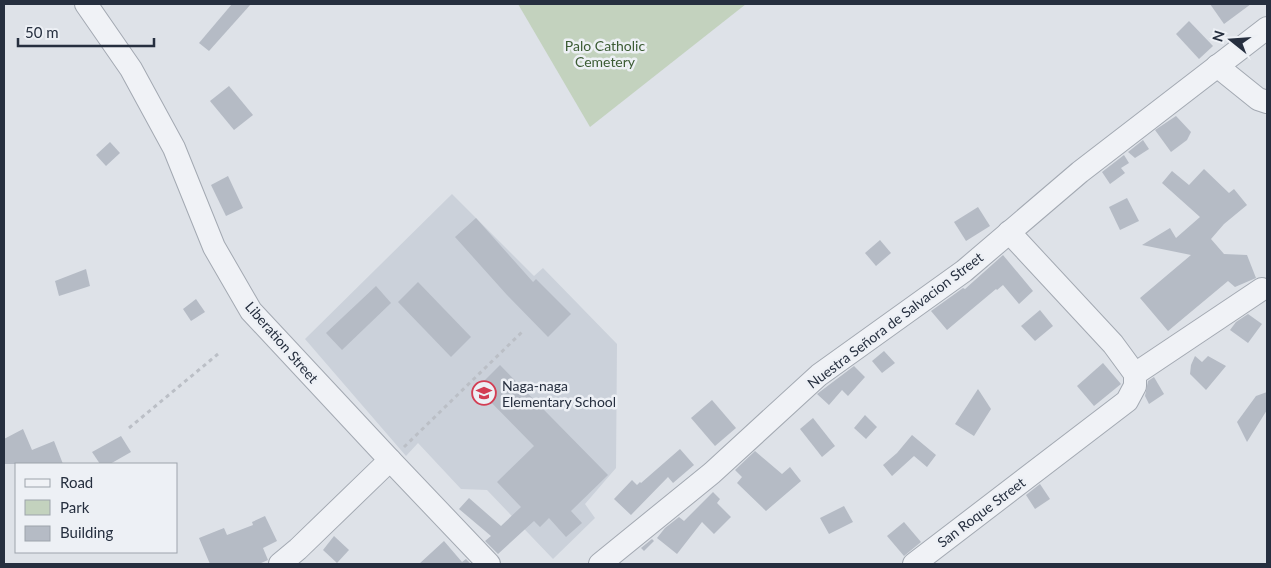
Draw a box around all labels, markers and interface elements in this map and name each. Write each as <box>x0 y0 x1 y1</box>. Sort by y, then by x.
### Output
scale bar <box>18 15 154 47</box>
north arrow <box>1206 15 1256 65</box>
text: 50 m <box>25 23 59 41</box>
text: N <box>1208 28 1228 44</box>
park label: Palo Catholic Cemetery <box>565 37 645 70</box>
street label: Nuestra Señora de Salvacion Street <box>804 248 986 392</box>
street label: Liberation Street <box>242 298 322 386</box>
place label: Naga-naga Elementary School <box>502 377 616 410</box>
school or university icon: Naga-naga Elementary School <box>471 380 497 406</box>
legend <box>15 463 178 553</box>
text: Road <box>60 473 93 491</box>
street label: San Roque Street <box>934 473 1028 551</box>
text: Park <box>60 498 90 516</box>
text: Building <box>60 523 113 541</box>

